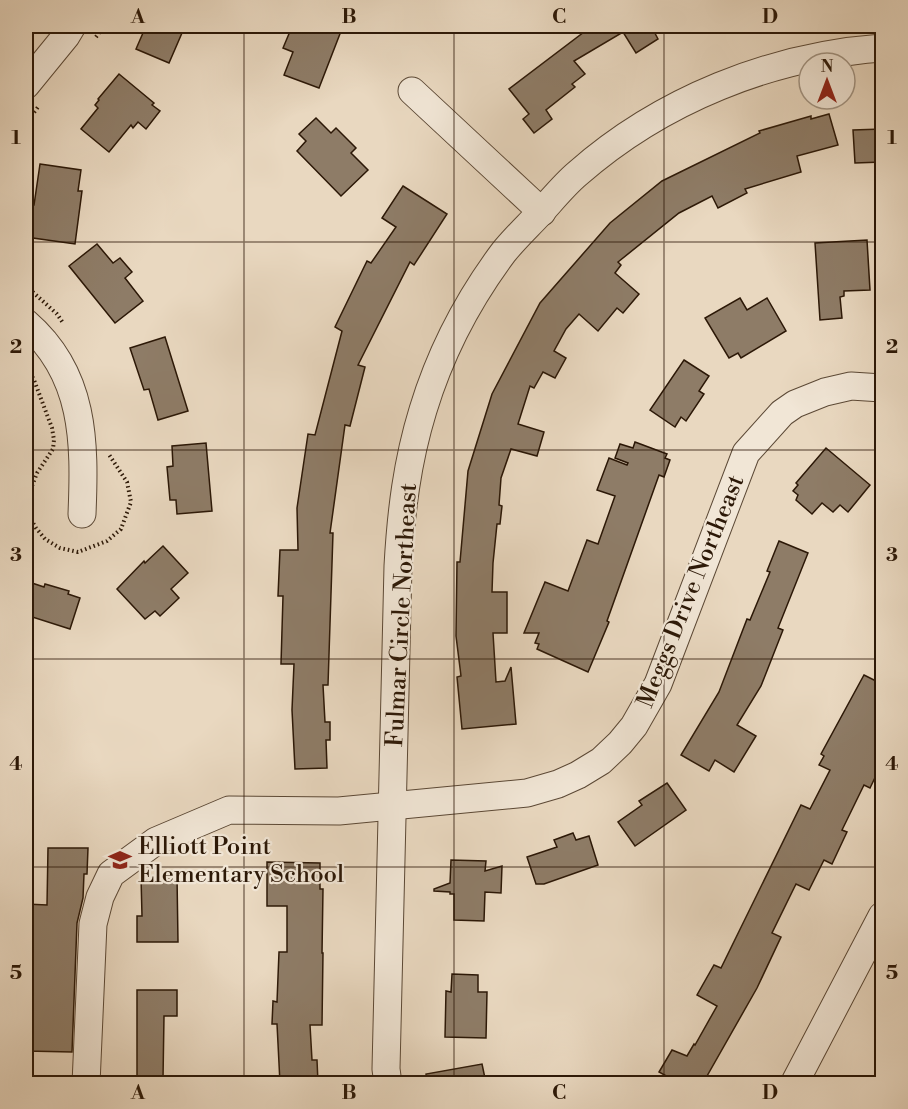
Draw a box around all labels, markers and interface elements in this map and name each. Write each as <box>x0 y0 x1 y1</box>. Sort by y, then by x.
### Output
text: A <box>130 5 146 30</box>
text: B <box>341 5 357 30</box>
text: C <box>552 5 566 30</box>
text: D <box>762 5 778 30</box>
north arrow <box>797 51 857 111</box>
text: N <box>821 57 834 77</box>
text: 1 <box>11 126 21 151</box>
text: 1 <box>887 126 897 151</box>
text: 2 <box>10 335 22 360</box>
text: 2 <box>886 335 898 360</box>
street label: Meggs Drive Northeast <box>631 470 752 712</box>
street label: Fulmar Circle Northeast <box>380 482 424 748</box>
text: 3 <box>10 543 22 568</box>
text: 3 <box>886 543 898 568</box>
text: 4 <box>9 752 23 777</box>
text: 4 <box>885 752 899 777</box>
place label: Elliott Point Elementary School <box>138 832 344 890</box>
school or university icon: Elliott Point Elementary School <box>107 847 133 873</box>
text: 5 <box>10 961 22 986</box>
text: 5 <box>886 961 898 986</box>
text: A <box>130 1081 146 1106</box>
text: B <box>341 1081 357 1106</box>
text: C <box>552 1081 566 1106</box>
text: D <box>762 1081 778 1106</box>

